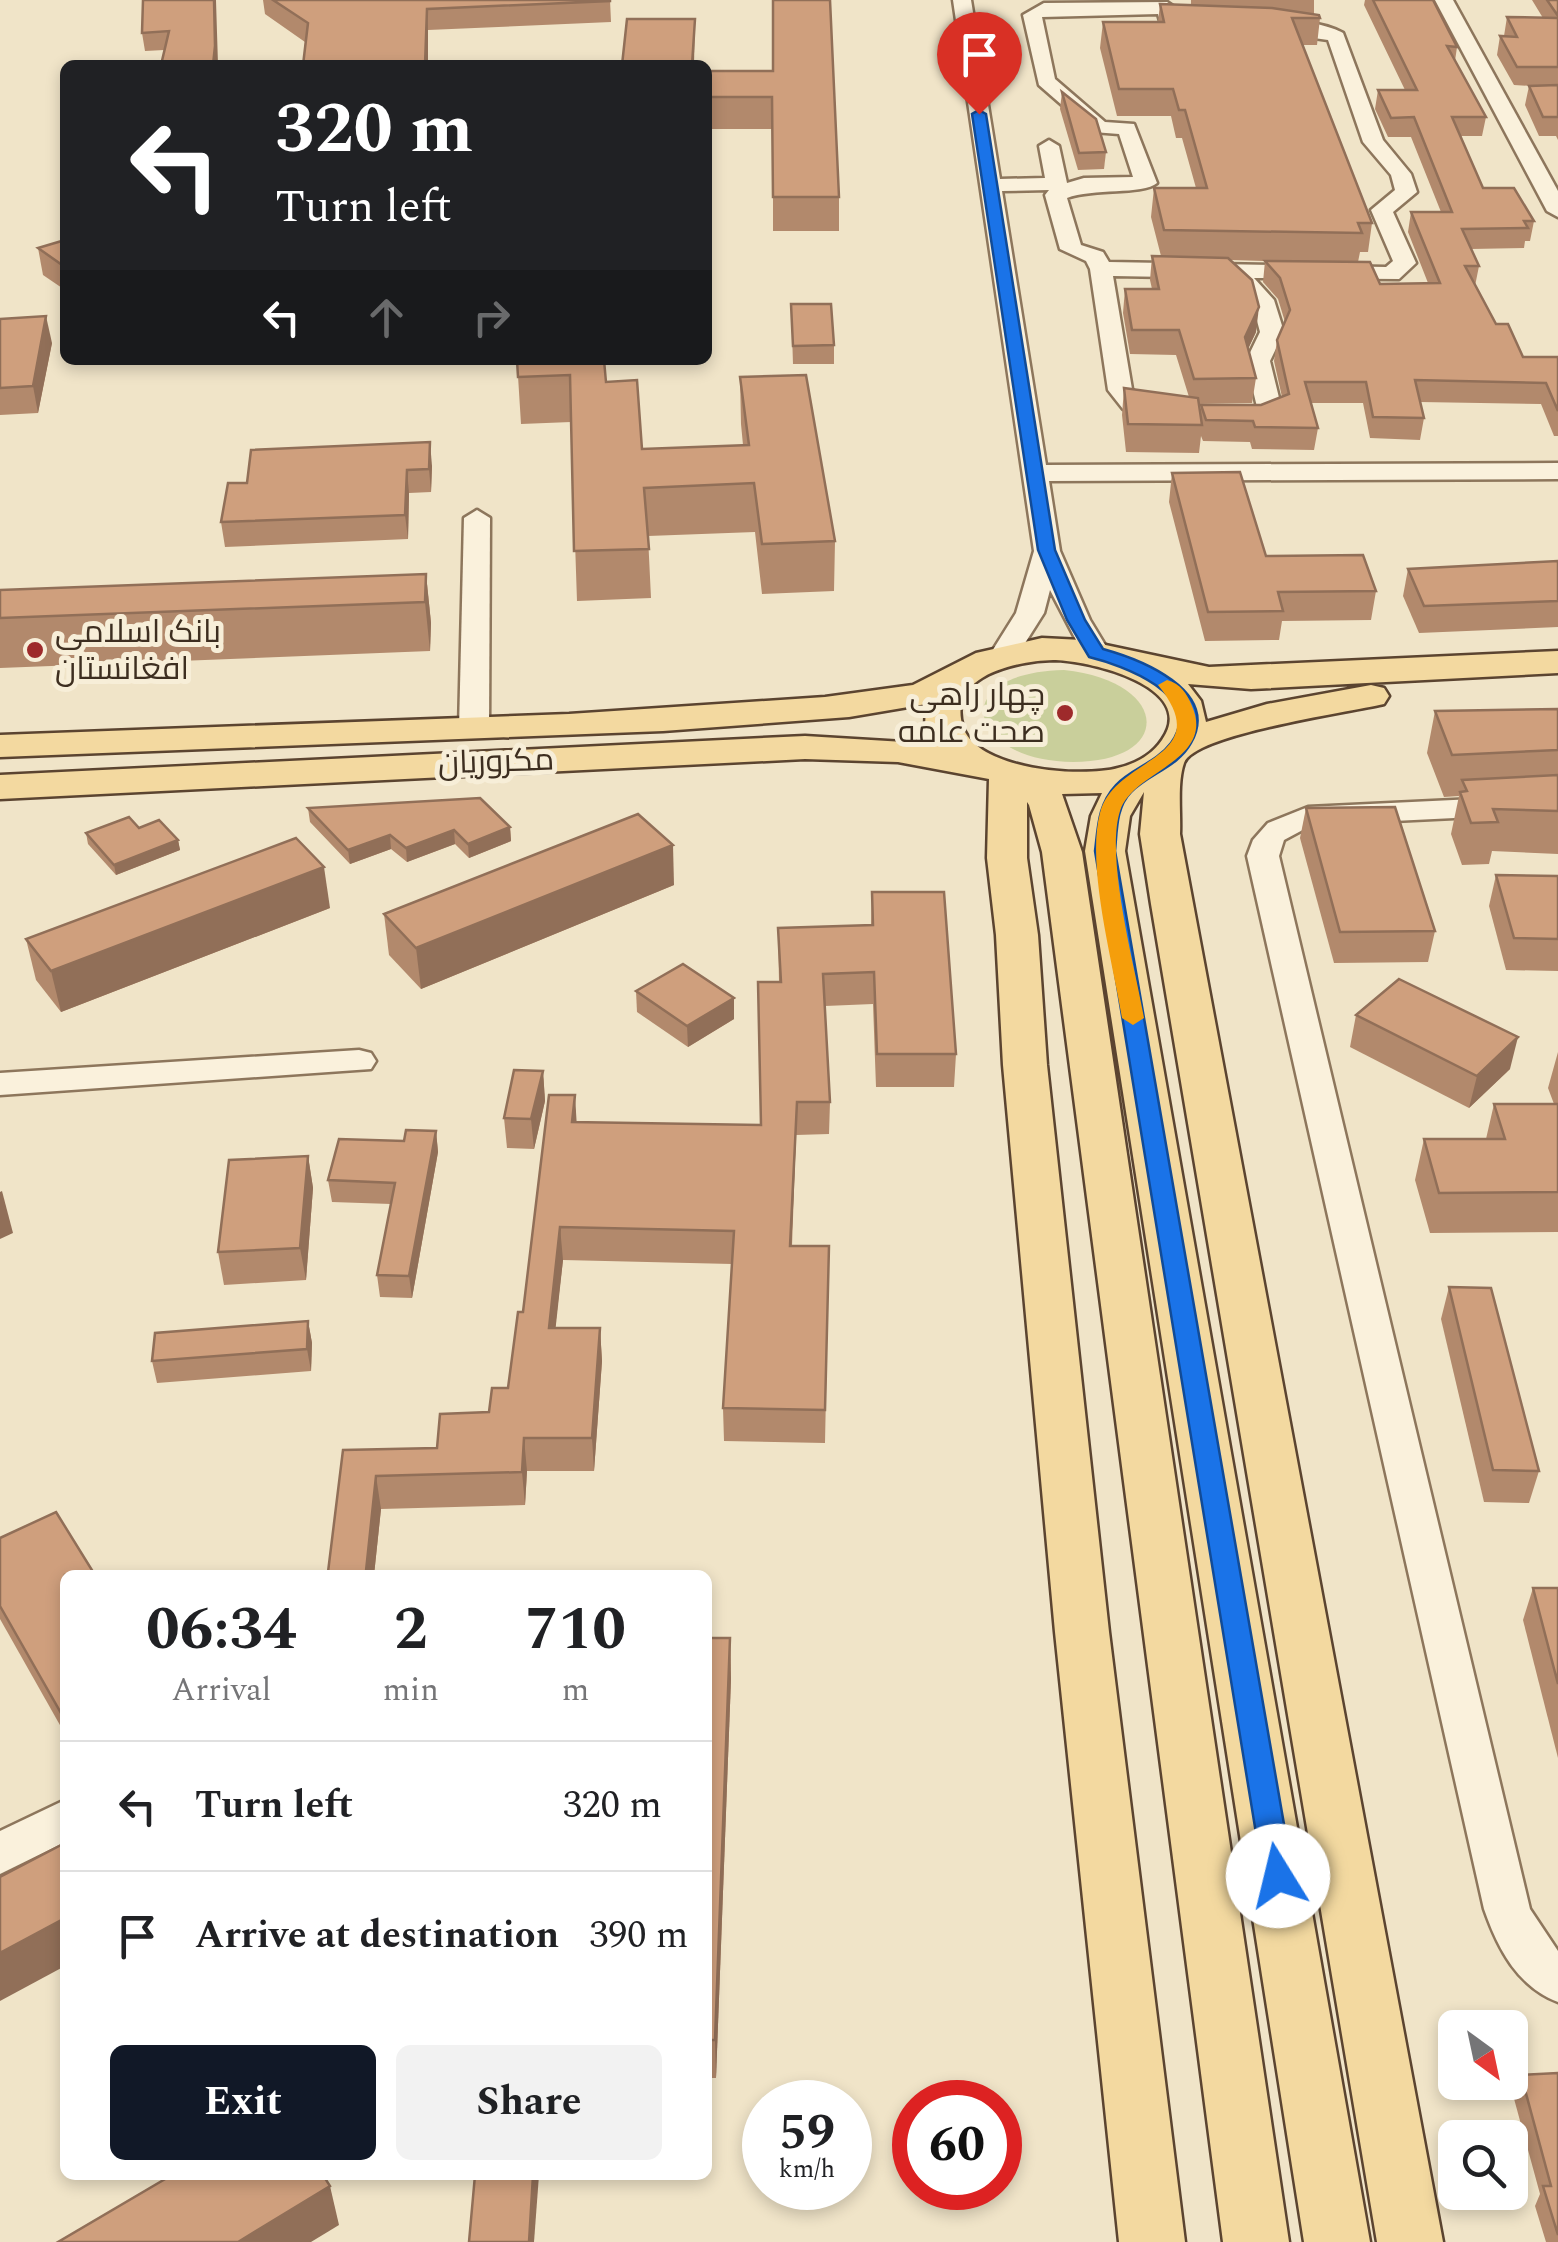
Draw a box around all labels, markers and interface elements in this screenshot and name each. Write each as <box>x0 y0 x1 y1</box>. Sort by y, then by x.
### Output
pin <box>937 12 1022 115</box>
icon: arrive <box>952 27 1007 82</box>
text: 320 m <box>275 77 473 183</box>
icon: left <box>110 100 240 230</box>
text: Turn left <box>275 173 452 242</box>
icon: left <box>254 290 309 345</box>
icon: ahead <box>359 290 414 345</box>
icon: right <box>464 290 519 345</box>
place label: بانک اسلامی افغانستان <box>55 608 221 694</box>
marker: بانک اسلامی افغانستان <box>24 639 46 661</box>
place label: چهار راهی صحت عامه <box>898 671 1045 757</box>
marker: چهار راهی صحت عامه <box>1054 702 1076 724</box>
street label: مکروریان <box>437 735 555 789</box>
text: 06:34 <box>146 1584 297 1676</box>
text: 2 <box>394 1584 428 1676</box>
text: 710 <box>525 1584 626 1676</box>
text: Arrival <box>172 1666 271 1715</box>
text: min <box>383 1666 439 1715</box>
text: m <box>562 1666 589 1715</box>
text: Turn left <box>195 1777 353 1835</box>
text: 320 m <box>563 1777 662 1835</box>
icon: left <box>110 1779 165 1834</box>
position arrow <box>1226 1824 1330 1928</box>
text: Arrive at destination <box>195 1907 559 1965</box>
text: 390 m <box>589 1907 688 1965</box>
icon: arrive <box>110 1909 165 1964</box>
north arrow <box>1438 2010 1528 2100</box>
map controls <box>1438 2010 1528 2210</box>
button: Exit <box>110 2045 376 2160</box>
button: Share <box>396 2045 662 2160</box>
speed limit sign: 60 <box>892 2080 1022 2210</box>
text: 59 <box>779 2095 835 2171</box>
button: search <box>1438 2120 1528 2210</box>
text: km/h <box>779 2151 835 2189</box>

